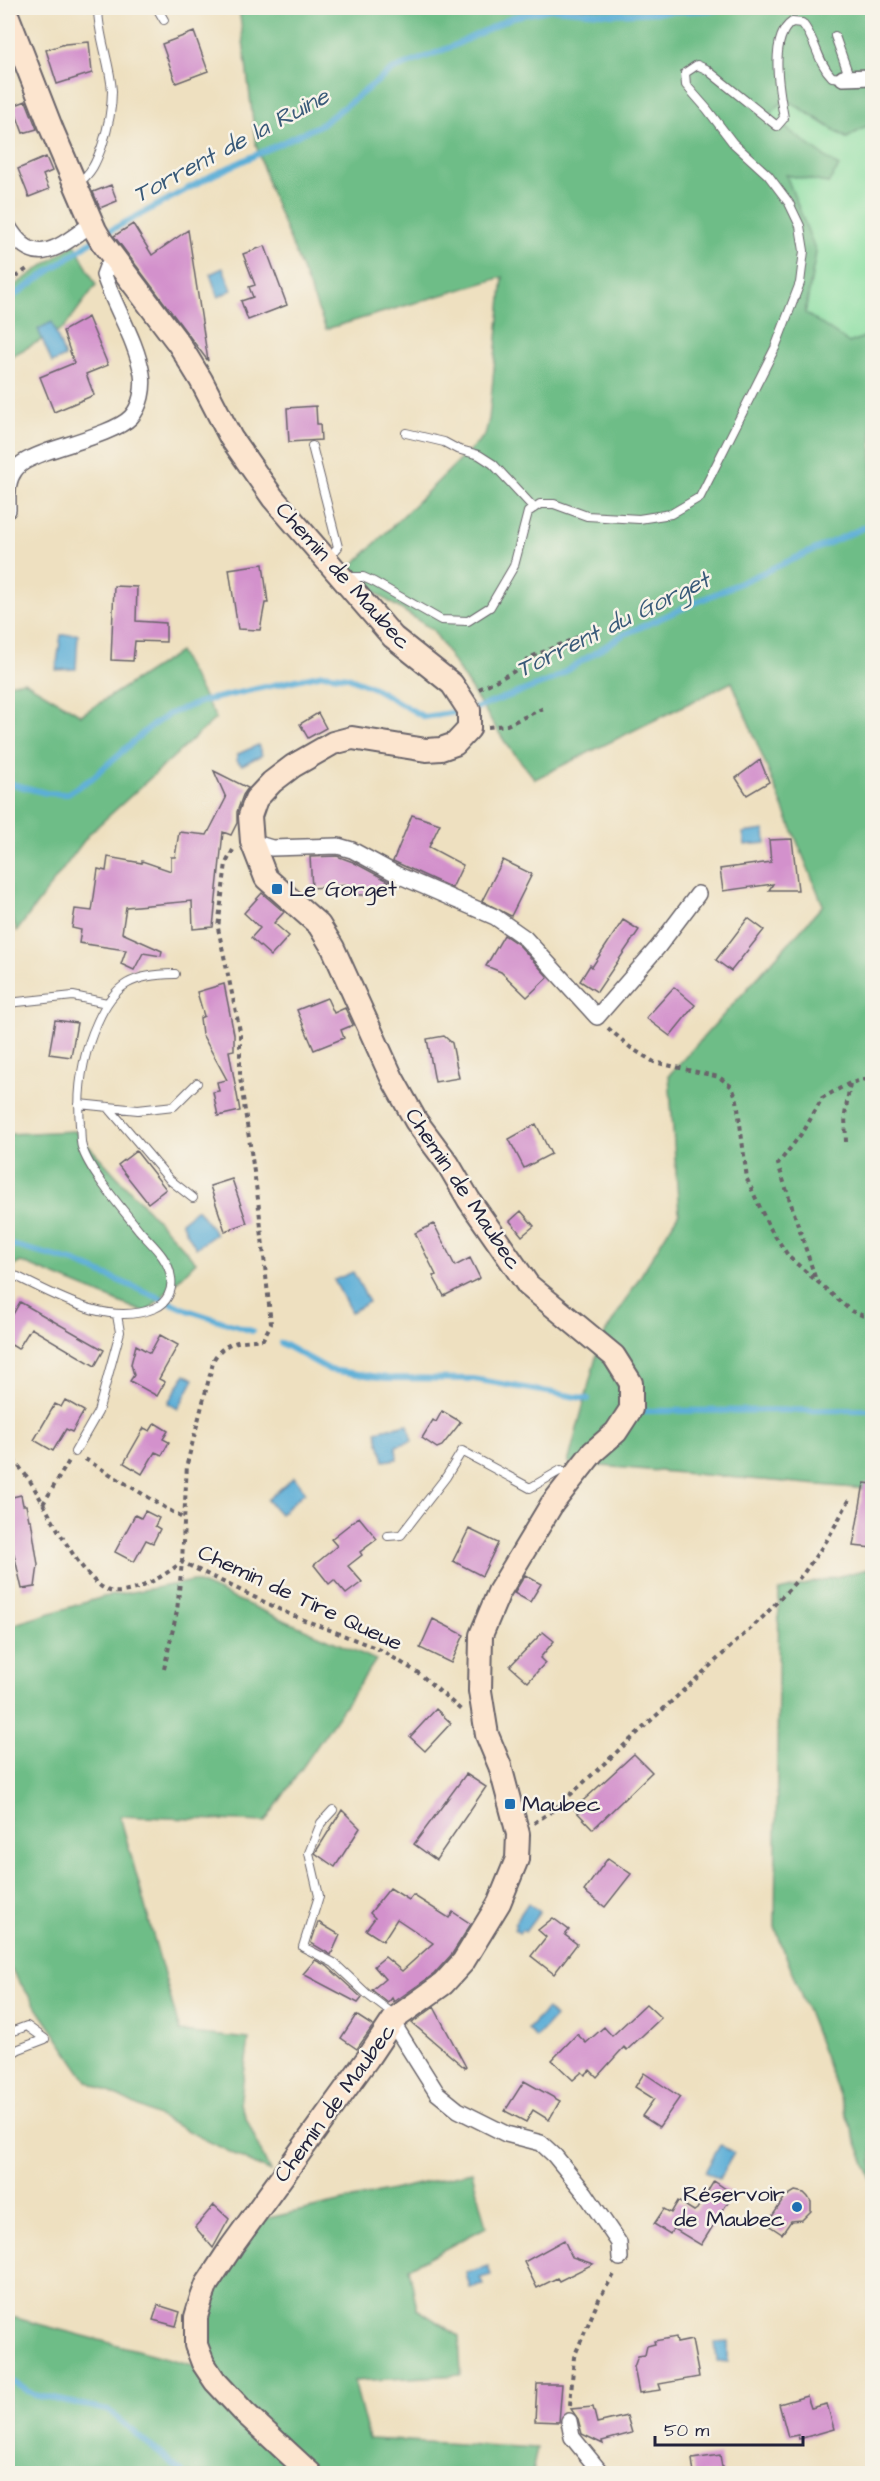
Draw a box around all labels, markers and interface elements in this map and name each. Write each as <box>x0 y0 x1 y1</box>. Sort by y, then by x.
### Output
water label: Torrent de la Ruine <box>127 79 336 212</box>
street label: Chemin de Maubec <box>268 495 418 657</box>
water label: Torrent du Gorget <box>510 562 718 688</box>
place label: Le Gorget <box>289 874 397 906</box>
marker: Le Gorget <box>270 882 284 896</box>
street label: Chemin de Maubec <box>397 1102 529 1276</box>
street label: Chemin de Tire Queue <box>193 1537 407 1659</box>
place label: Maubec <box>522 1789 601 1820</box>
marker: Maubec <box>503 1797 517 1811</box>
street label: Chemin de Maubec <box>267 2017 403 2189</box>
place label: Réservoir de Maubec <box>674 2179 785 2235</box>
marker: Réservoir de Maubec <box>790 2200 804 2214</box>
scale bar <box>655 2409 804 2447</box>
text: 50 m <box>664 2418 709 2443</box>

